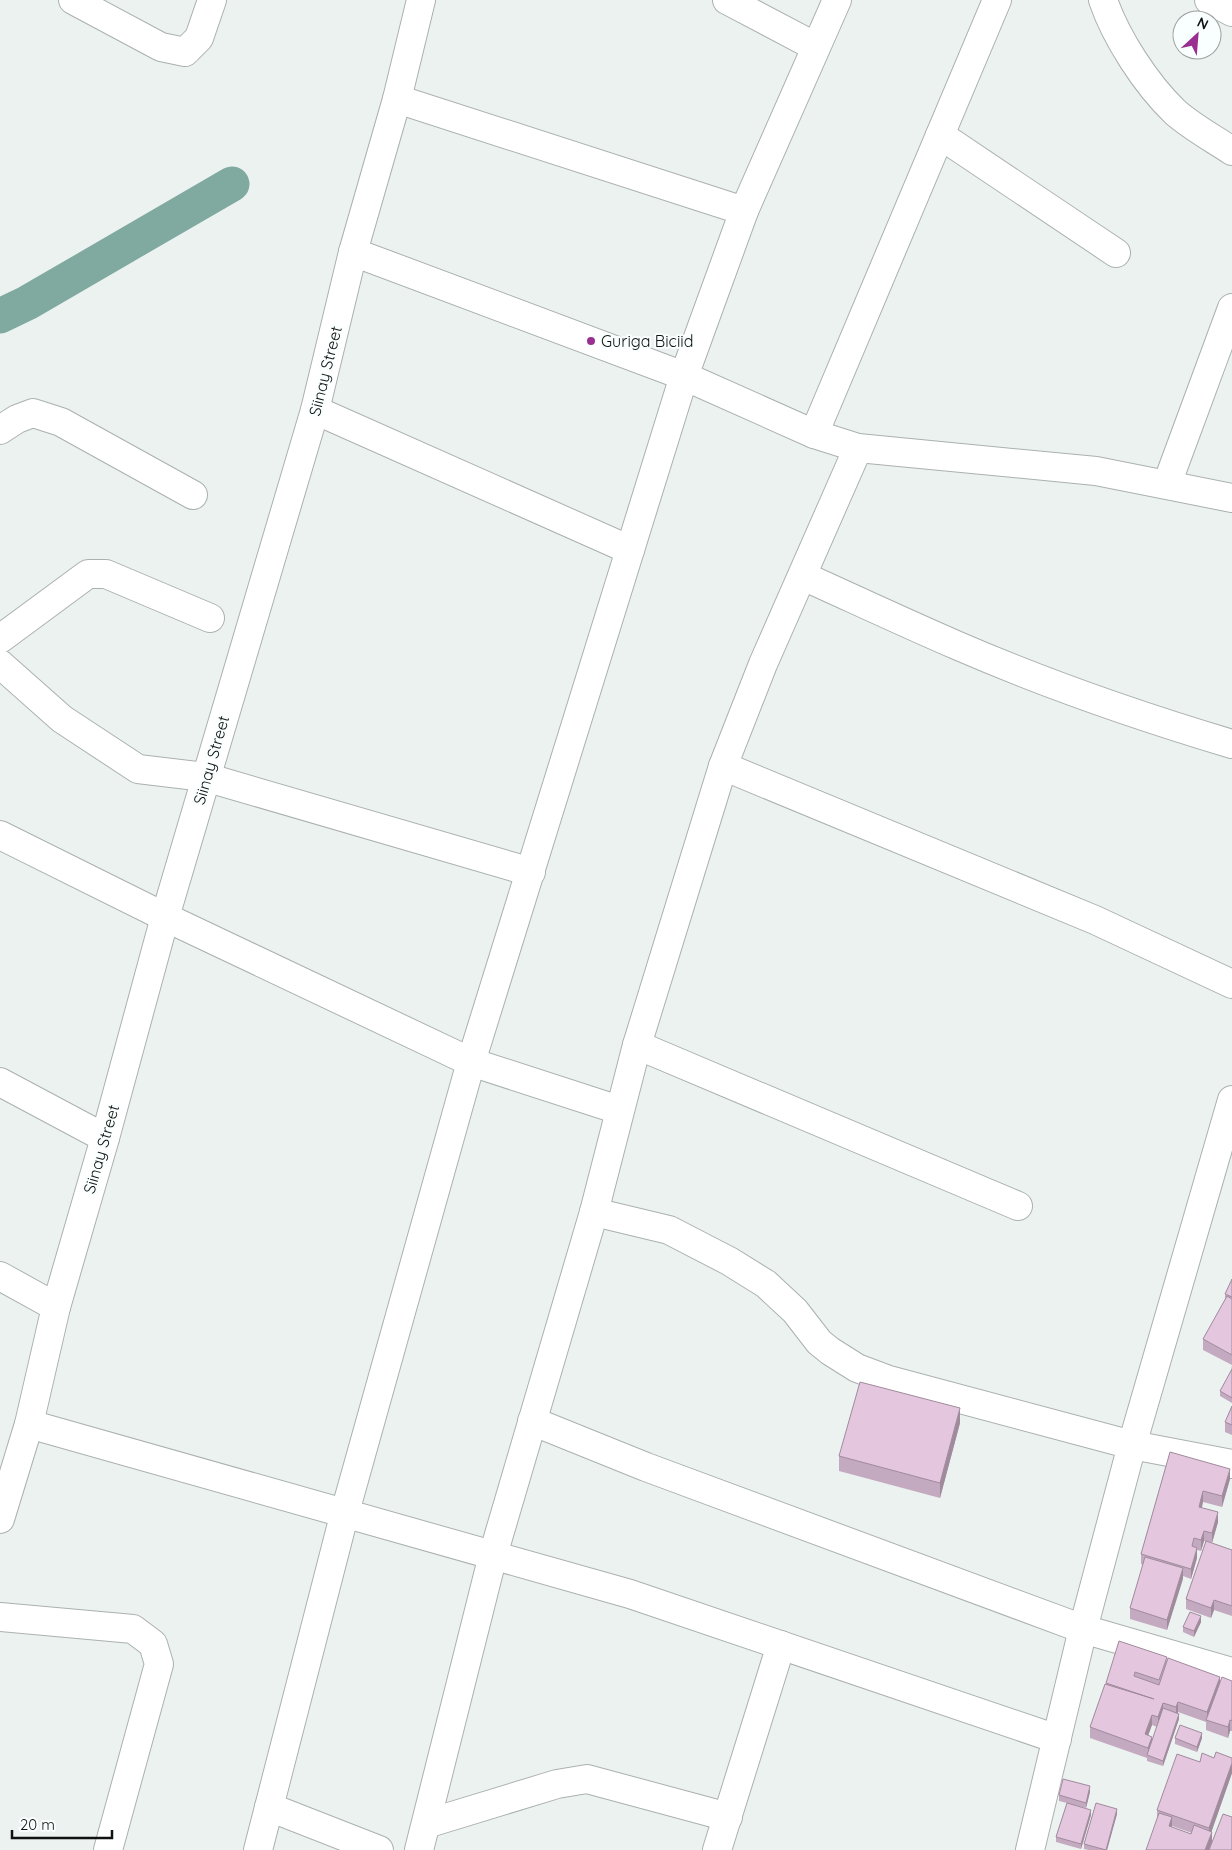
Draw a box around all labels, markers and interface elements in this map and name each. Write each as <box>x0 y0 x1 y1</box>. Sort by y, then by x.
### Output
north arrow <box>1172 10 1222 60</box>
text: N <box>1194 13 1211 34</box>
street label: Siinay Street <box>304 324 346 418</box>
place label: Guriga Biciid <box>601 331 693 351</box>
marker: Guriga Biciid <box>585 335 597 347</box>
street label: Siinay Street <box>189 713 233 807</box>
street label: Siinay Street <box>79 1102 123 1196</box>
scale bar <box>12 1808 112 1840</box>
text: 20 m <box>20 1815 55 1834</box>

